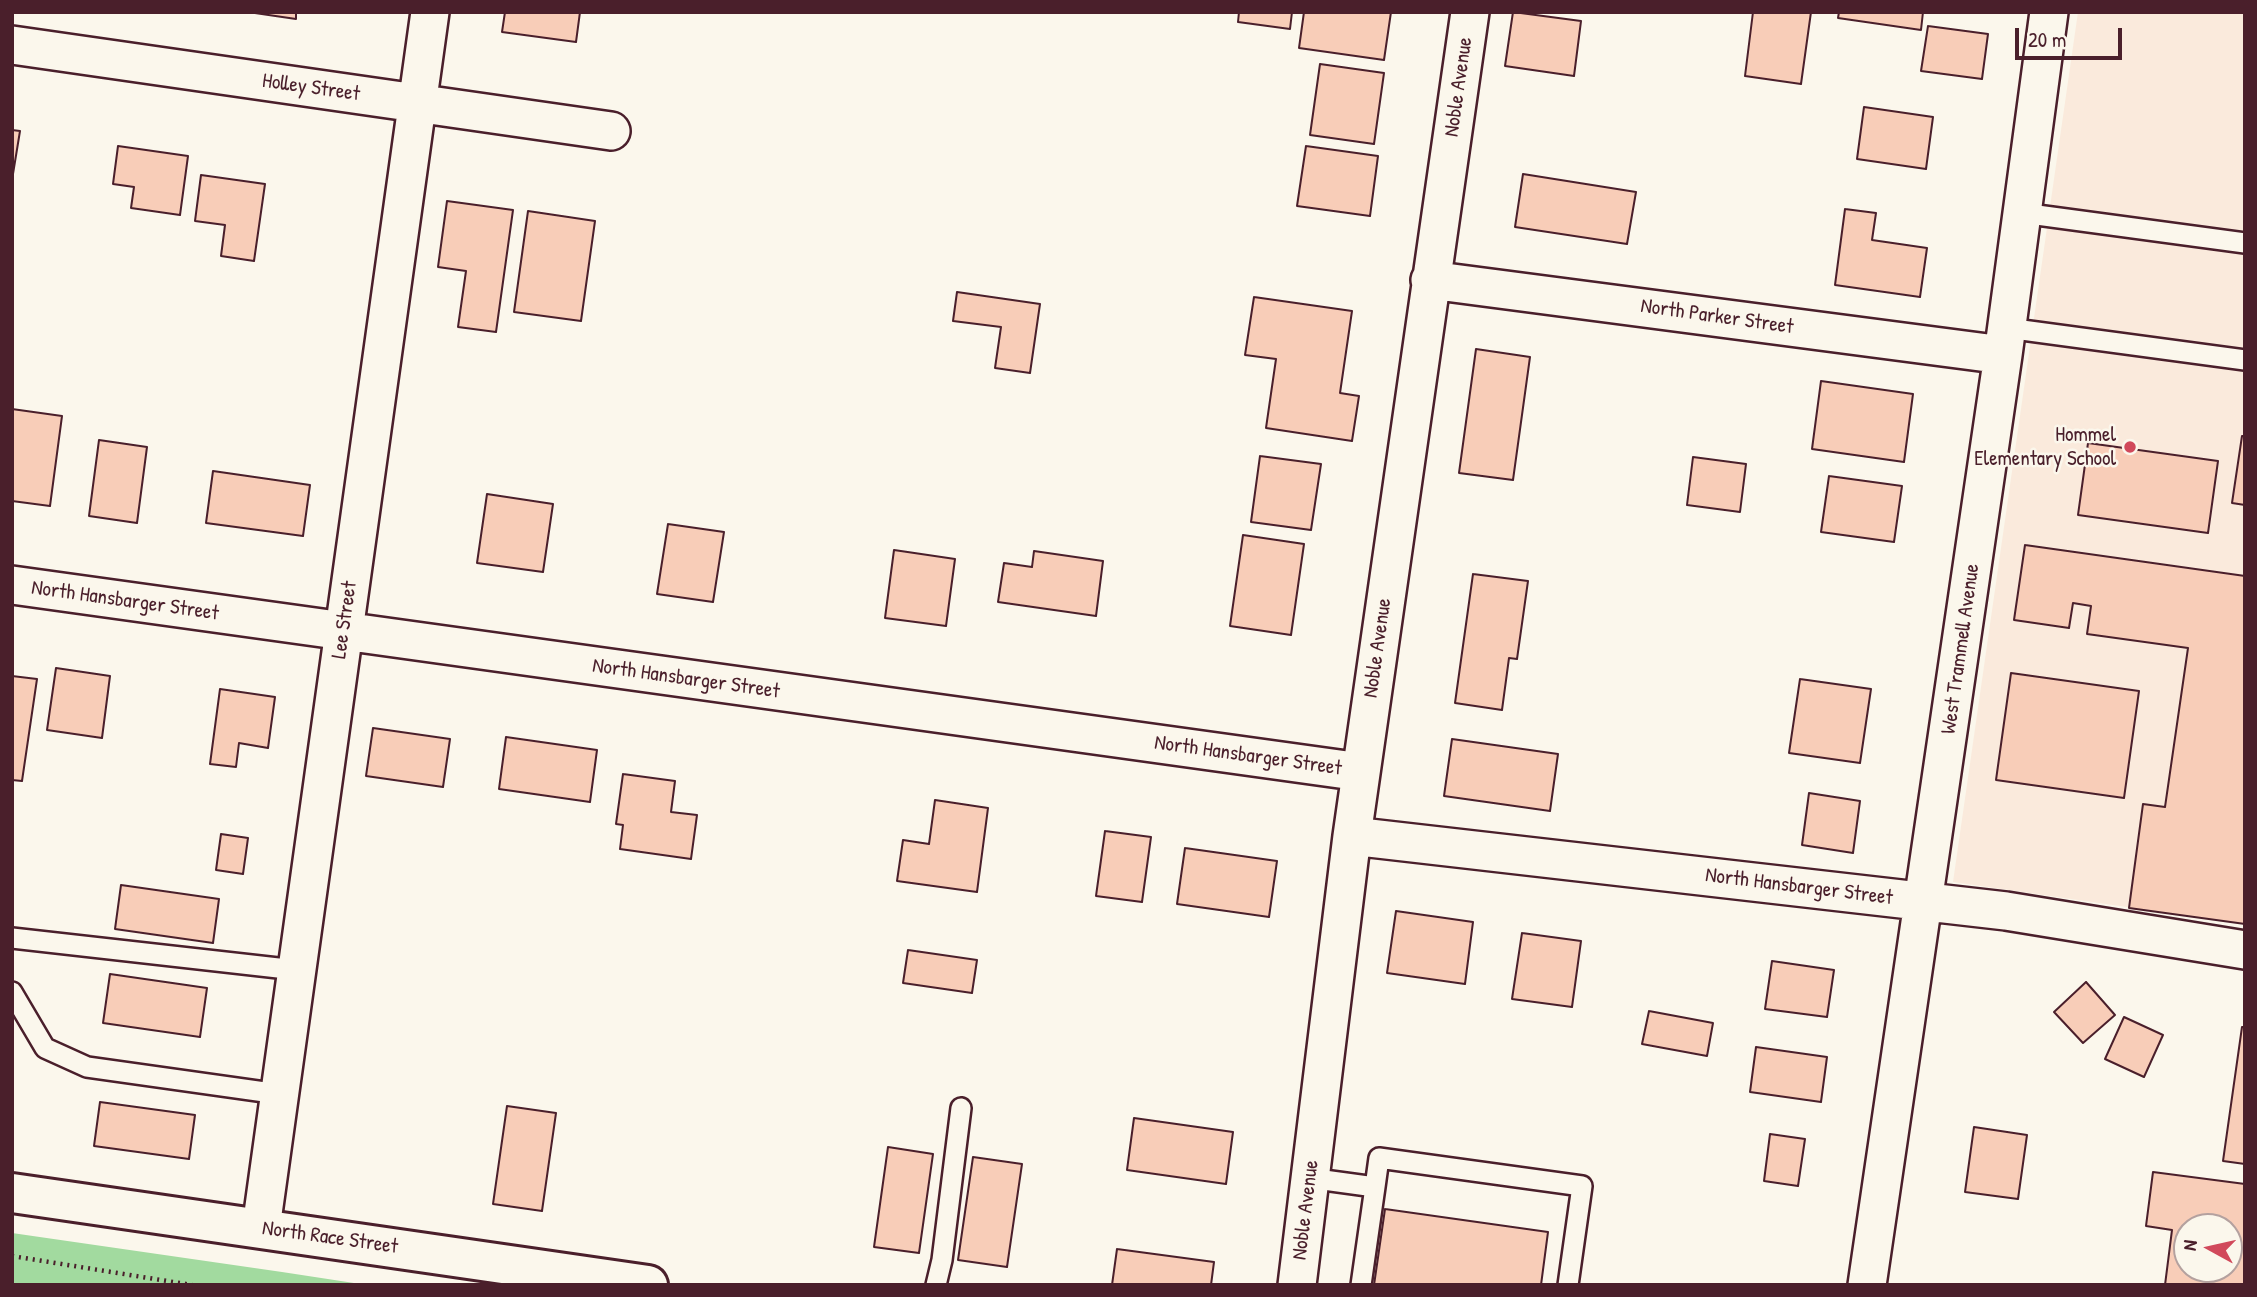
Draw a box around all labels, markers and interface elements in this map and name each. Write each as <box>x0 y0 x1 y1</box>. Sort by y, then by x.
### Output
scale bar <box>2019 14 2126 58</box>
text: 20 m <box>2028 25 2066 54</box>
street label: Noble Avenue <box>1440 36 1478 138</box>
street label: Holley Street <box>261 69 361 107</box>
street label: North Parker Street <box>1639 294 1795 340</box>
place label: Hommel Elementary School <box>1974 422 2116 472</box>
marker: Hommel Elementary School <box>2122 439 2138 455</box>
street label: West Trammell Avenue <box>1937 562 1985 736</box>
street label: North Hansbarger Street <box>30 575 220 627</box>
street label: Lee Street <box>327 580 363 660</box>
street label: Noble Avenue <box>1359 597 1397 699</box>
street label: North Hansbarger Street <box>591 653 781 705</box>
street label: North Hansbarger Street <box>1153 730 1343 782</box>
street label: North Hansbarger Street <box>1704 863 1894 911</box>
street label: Noble Avenue <box>1287 1159 1325 1261</box>
north arrow <box>2173 1213 2243 1283</box>
street label: North Race Street <box>261 1216 399 1260</box>
text: N <box>2176 1239 2203 1252</box>

